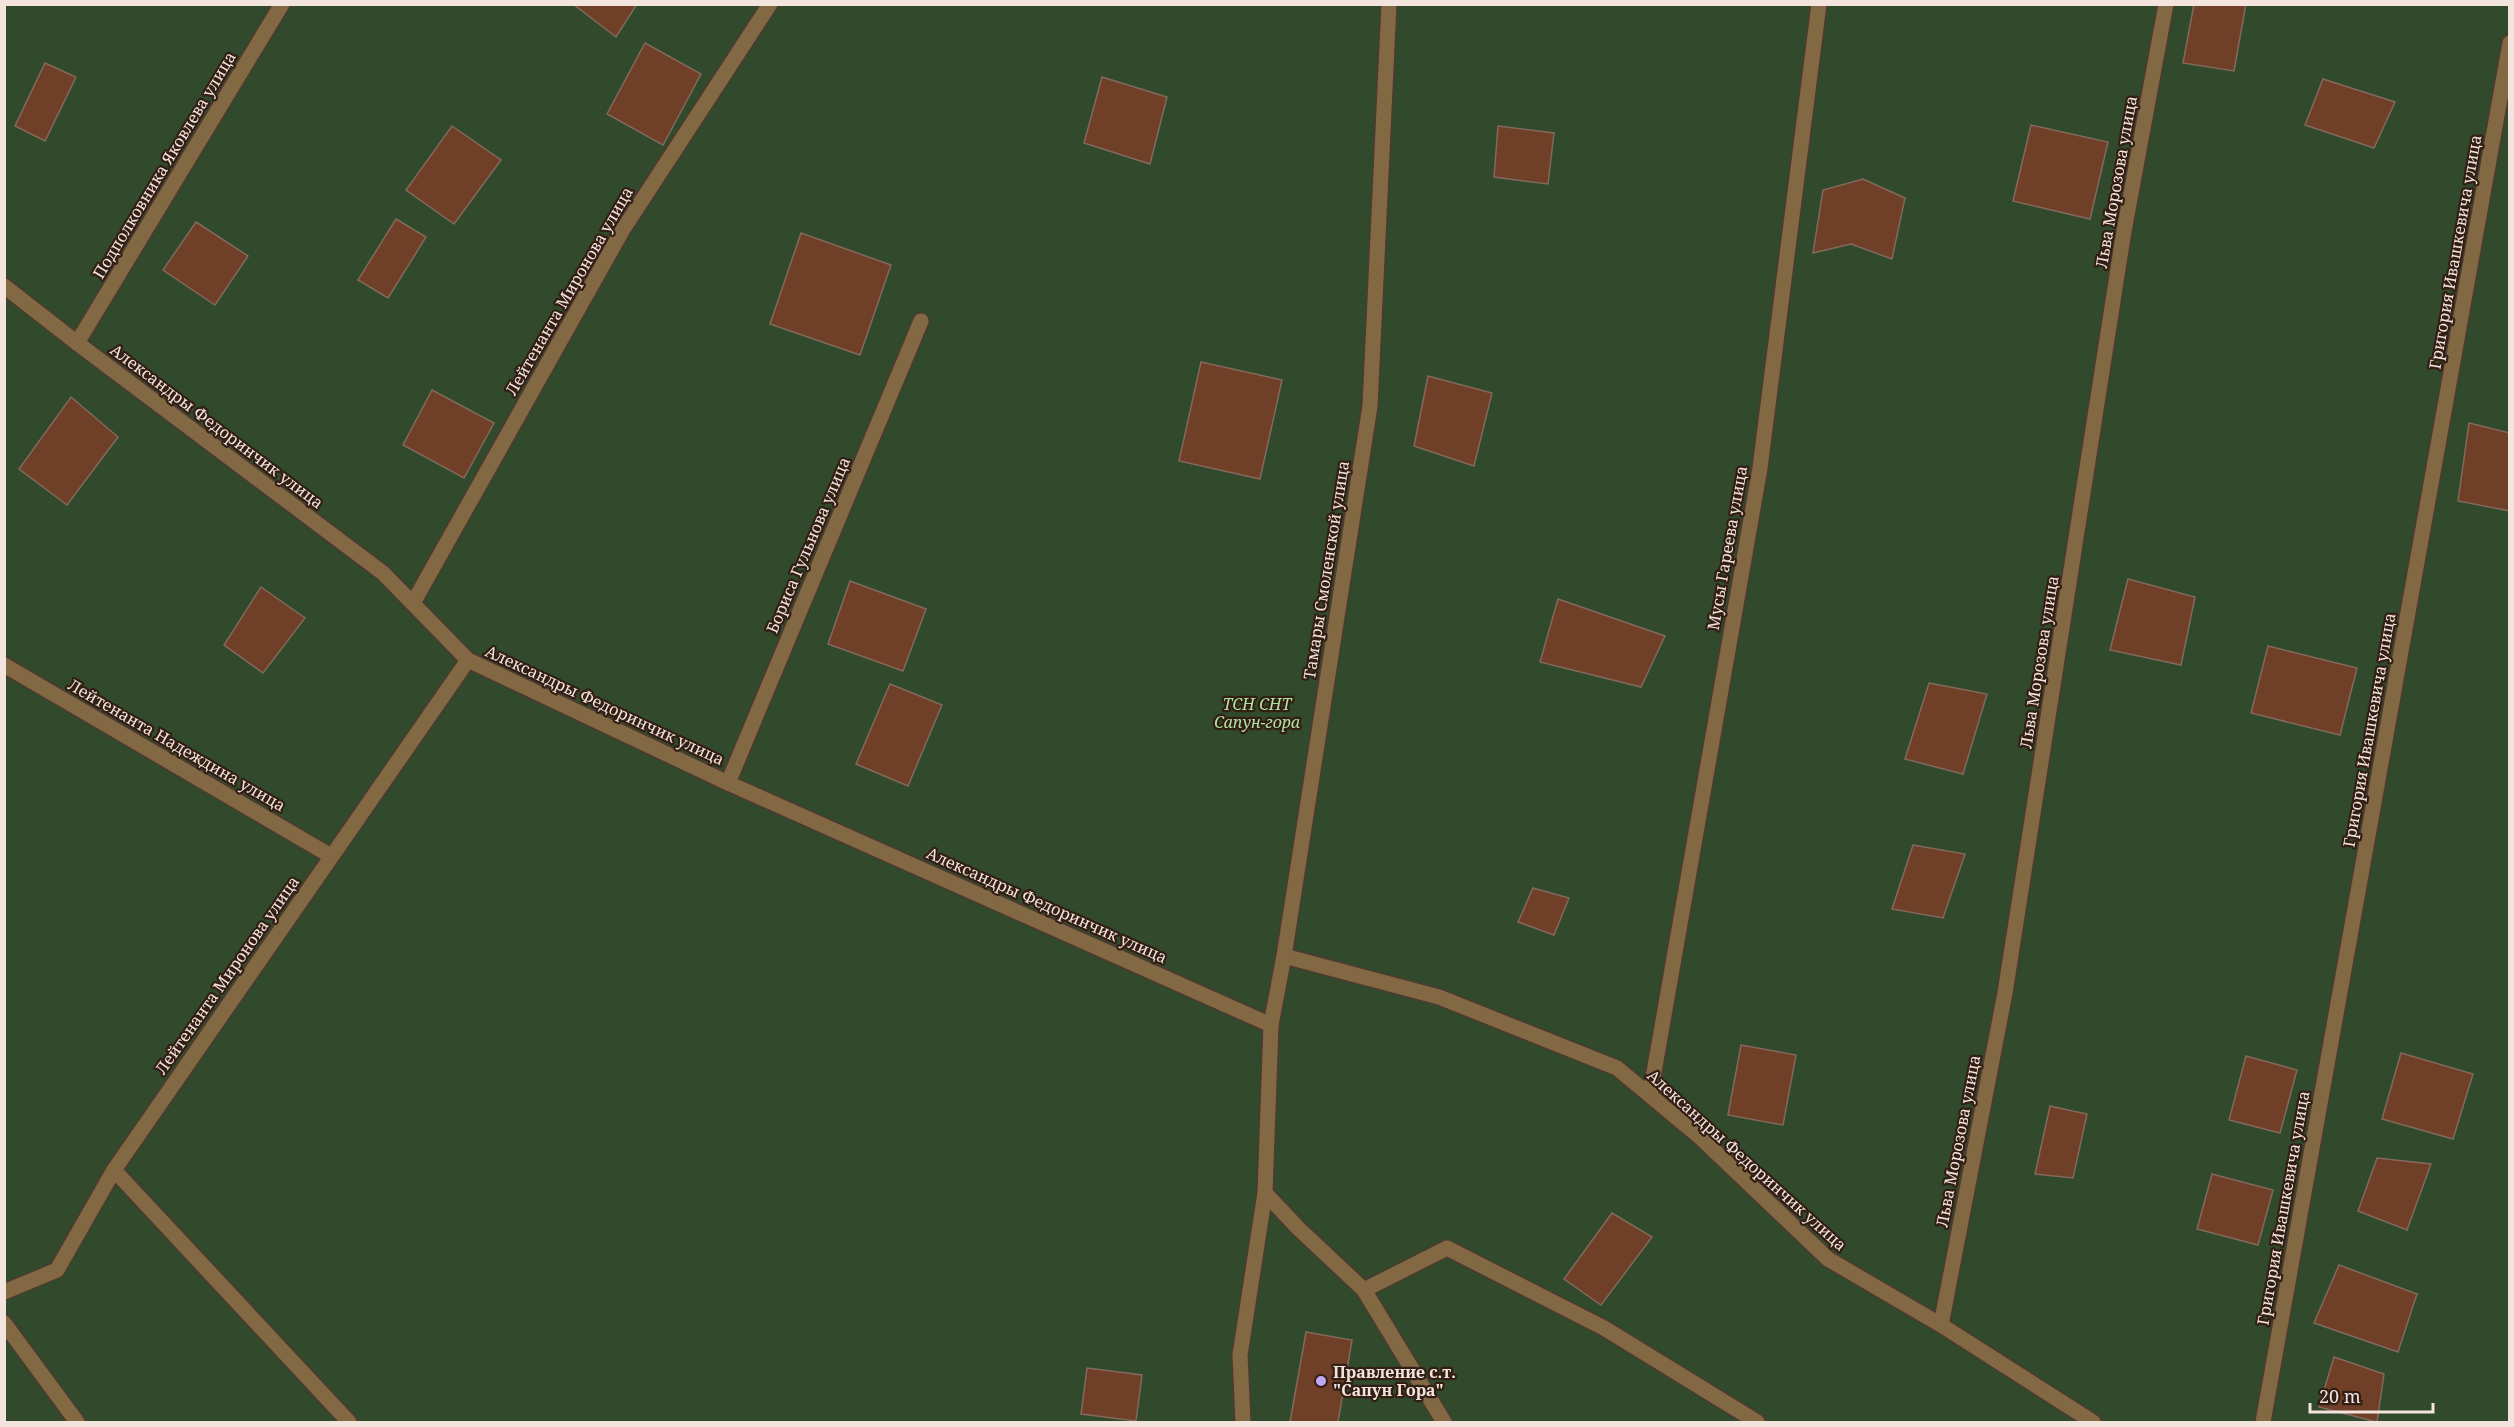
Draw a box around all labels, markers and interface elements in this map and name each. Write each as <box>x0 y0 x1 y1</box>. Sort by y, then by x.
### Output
street label: Подполковника Яковлева улица <box>87 47 241 283</box>
street label: Льва Морозова улица <box>2090 94 2142 270</box>
street label: Григория Ивашкевича улица <box>2424 133 2486 371</box>
street label: Лейтенанта Миронова улица <box>500 183 638 399</box>
street label: Александры Федоринчик улица <box>106 339 328 513</box>
street label: Бориса Гульнова улица <box>761 453 855 637</box>
street label: Тамары Смоленской улица <box>1298 459 1354 681</box>
street label: Мусы Гареева улица <box>1702 464 1752 632</box>
street label: Льва Морозова улица <box>2014 574 2064 750</box>
street label: Григория Ивашкевича улица <box>2338 611 2400 849</box>
street label: Александры Федоринчик улица <box>482 640 728 770</box>
street label: Лейтенанта Надеждина улица <box>64 674 290 816</box>
park label: ТСН СНТ Сапун-гора <box>1214 693 1300 733</box>
street label: Александры Федоринчик улица <box>923 842 1171 968</box>
street label: Лейтенанта Миронова улица <box>150 871 304 1079</box>
street label: Льва Морозова улица <box>1931 1053 1985 1229</box>
street label: Александры Федоринчик улица <box>1643 1064 1851 1256</box>
street label: Григория Ивашкевича улица <box>2252 1089 2314 1327</box>
place label: Правление с.т. "Сапун Гора" <box>1333 1361 1456 1401</box>
marker: Правление с.т. "Сапун Гора" <box>1314 1374 1328 1388</box>
scale bar <box>2310 1376 2433 1414</box>
text: 20 m <box>2319 1384 2361 1408</box>

